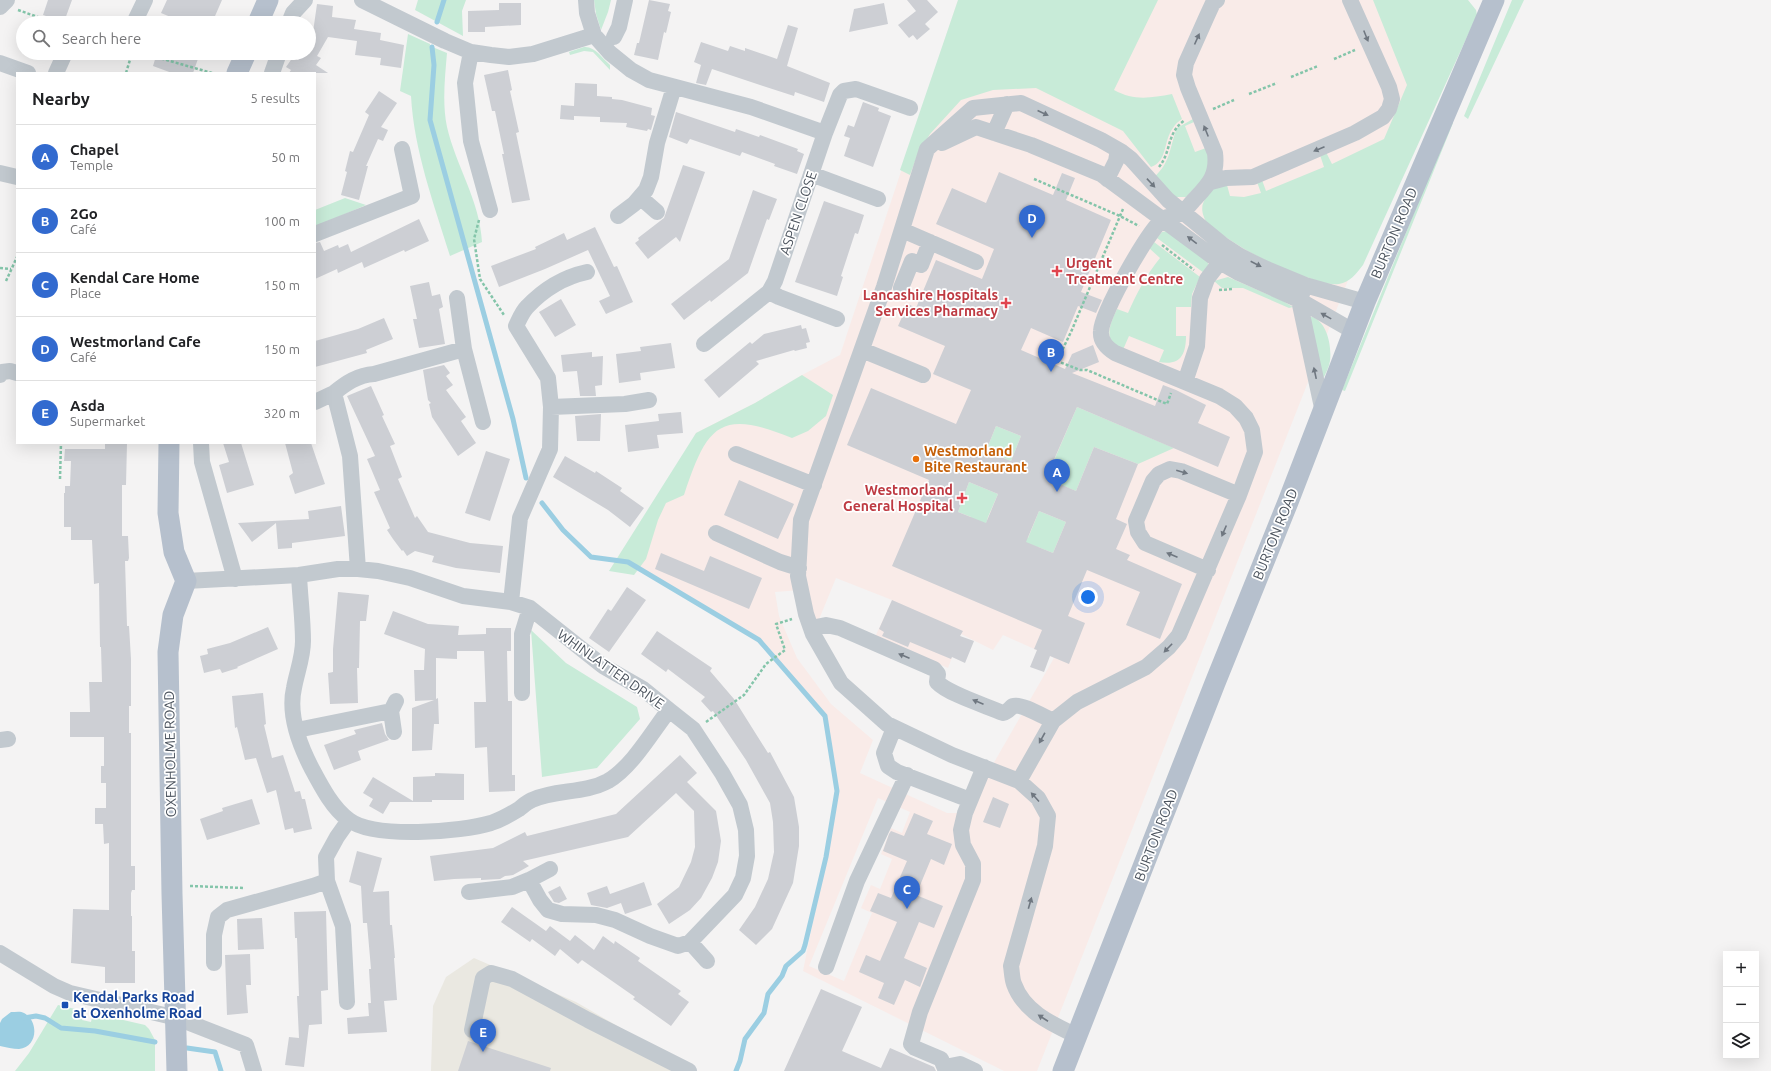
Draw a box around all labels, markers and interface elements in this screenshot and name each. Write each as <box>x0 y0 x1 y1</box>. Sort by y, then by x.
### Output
search box <box>16 16 316 60</box>
icon: search <box>30 27 52 49</box>
text: Search here <box>62 30 141 47</box>
one-way arrow <box>1363 30 1369 41</box>
one-way arrow <box>1194 33 1200 44</box>
text: Nearby <box>32 89 90 108</box>
text: 5 results <box>250 91 300 105</box>
one-way arrow <box>1038 110 1049 116</box>
one-way arrow <box>1203 126 1209 137</box>
text: Chapel <box>70 141 119 158</box>
one-way arrow <box>1313 146 1325 152</box>
text: A <box>40 150 50 164</box>
text: 50 m <box>271 150 300 164</box>
text: Temple <box>70 158 113 172</box>
street label: ASPEN CLOSE <box>776 169 820 257</box>
one-way arrow <box>1146 178 1155 187</box>
street label: BURTON ROAD <box>1368 185 1420 281</box>
text: 2Go <box>70 205 98 222</box>
pin: D <box>1019 205 1045 238</box>
text: B <box>41 214 49 228</box>
text: 100 m <box>264 214 300 228</box>
text: Café <box>70 222 97 236</box>
one-way arrow <box>1186 236 1197 245</box>
place label: Urgent Treatment Centre <box>1066 255 1183 287</box>
one-way arrow <box>1251 261 1262 268</box>
marker: Urgent Treatment Centre <box>1051 265 1063 277</box>
text: Kendal Care Home <box>70 269 200 286</box>
text: C <box>41 278 49 292</box>
text: 150 m <box>264 278 300 292</box>
text: Place <box>70 286 101 300</box>
place label: Lancashire Hospitals Services Pharmacy <box>863 287 999 319</box>
marker: Lancashire Hospitals Services Pharmacy <box>1001 298 1011 308</box>
one-way arrow <box>1320 312 1332 319</box>
text: Westmorland Cafe <box>70 333 201 350</box>
pin: B <box>1038 339 1064 372</box>
text: D <box>40 342 50 356</box>
text: 150 m <box>264 342 300 356</box>
text: Café <box>70 350 97 364</box>
one-way arrow <box>1311 367 1317 380</box>
text: Asda <box>70 397 105 414</box>
text: E <box>41 406 49 420</box>
text: 320 m <box>264 406 300 420</box>
text: Supermarket <box>70 414 145 428</box>
place label: Westmorland Bite Restaurant <box>924 443 1027 475</box>
marker: Westmorland Bite Restaurant <box>911 454 921 464</box>
pin: A <box>1044 459 1070 492</box>
one-way arrow <box>1176 469 1188 475</box>
place label: Westmorland General Hospital <box>843 482 953 514</box>
street label: BURTON ROAD <box>1249 486 1301 582</box>
marker: Westmorland General Hospital <box>956 492 968 504</box>
one-way arrow <box>1221 526 1227 537</box>
one-way arrow <box>1165 551 1177 557</box>
your location <box>1078 587 1098 607</box>
street label: WHINLATTER DRIVE <box>554 626 668 712</box>
one-way arrow <box>1163 643 1173 653</box>
one-way arrow <box>899 653 910 659</box>
street label: OXENHOLME ROAD <box>161 691 179 817</box>
one-way arrow <box>972 699 984 705</box>
one-way arrow <box>1038 732 1045 744</box>
street label: BURTON ROAD <box>1131 787 1181 883</box>
one-way arrow <box>1031 792 1040 802</box>
pin: C <box>894 876 920 909</box>
one-way arrow <box>1027 896 1033 908</box>
map controls <box>1723 951 1759 1059</box>
button: + <box>1723 951 1759 987</box>
button: − <box>1723 987 1759 1023</box>
place label: Kendal Parks Road at Oxenholme Road <box>73 989 202 1021</box>
marker: Kendal Parks Road at Oxenholme Road <box>60 1000 70 1010</box>
one-way arrow <box>1038 1014 1048 1022</box>
pin: E <box>470 1019 496 1052</box>
button: layers <box>1723 1023 1759 1059</box>

